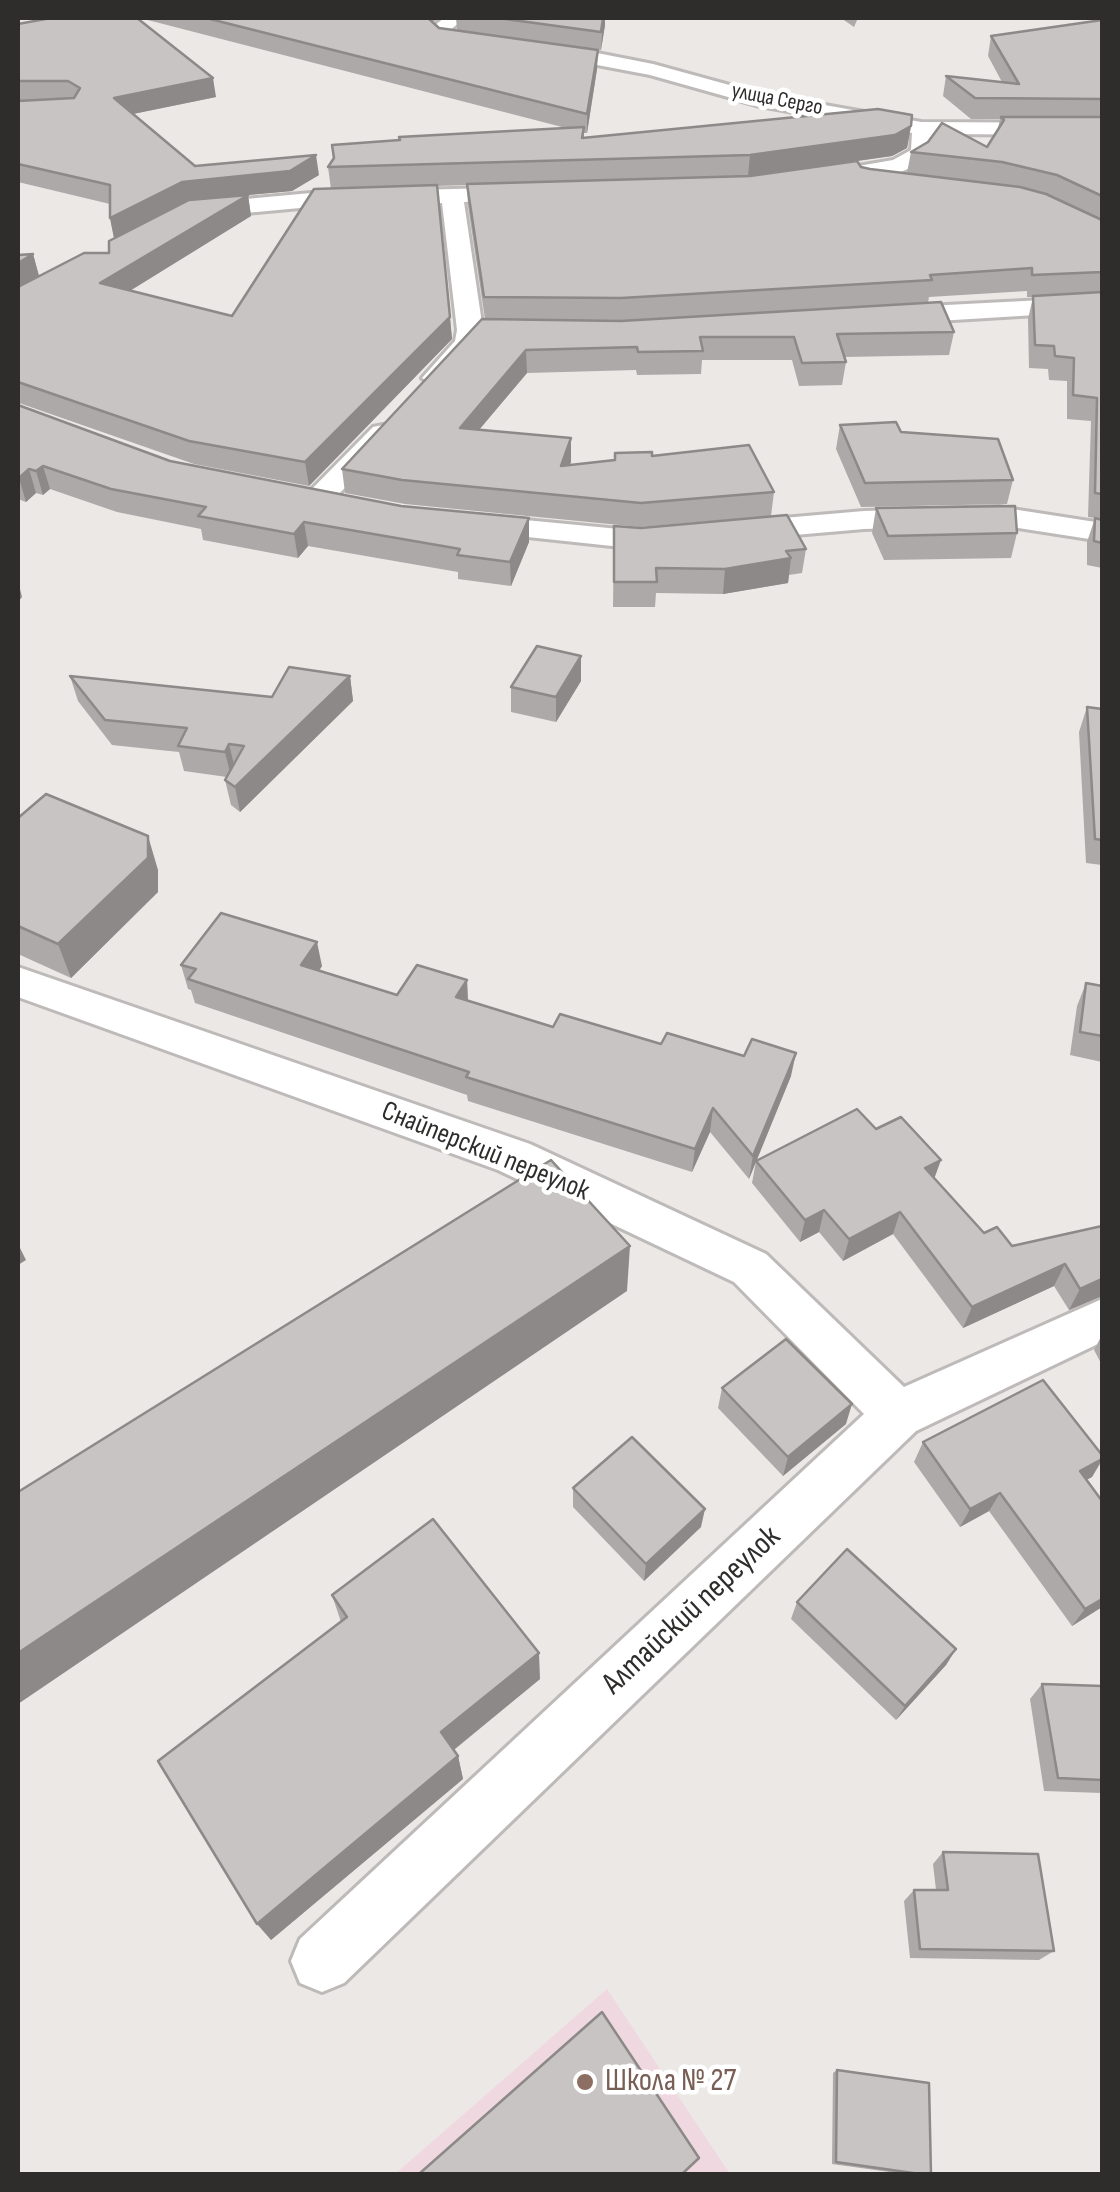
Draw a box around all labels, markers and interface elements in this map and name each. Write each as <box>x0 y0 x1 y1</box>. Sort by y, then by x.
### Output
street label: улица Серго <box>729 78 825 122</box>
street label: Снайперский переулок <box>376 1095 594 1209</box>
street label: Алтайский переулок <box>595 1519 789 1703</box>
place label: Школа № 27 <box>605 2063 736 2101</box>
marker: Школа № 27 <box>574 2071 596 2093</box>

